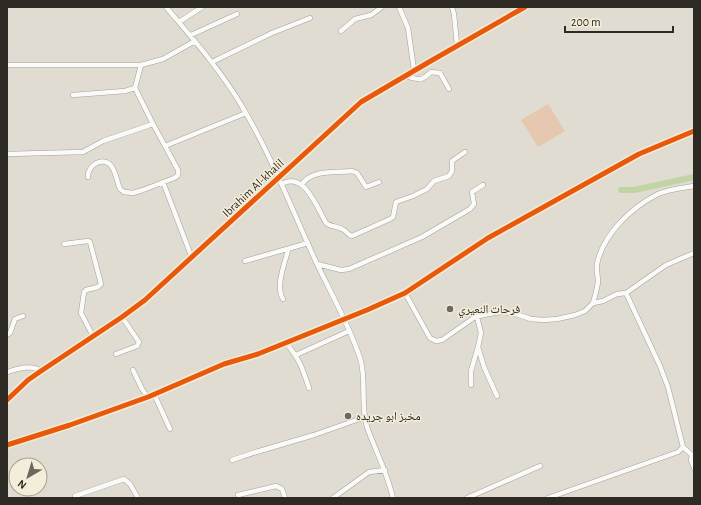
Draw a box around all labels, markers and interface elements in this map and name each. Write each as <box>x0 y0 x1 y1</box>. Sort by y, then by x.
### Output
scale bar <box>565 8 673 34</box>
text: 200 m <box>571 16 601 28</box>
street label: Ibrahim Al-khalil <box>220 157 286 219</box>
place label: فرحات النعيري <box>458 303 520 319</box>
marker: فرحات النعيري <box>445 304 455 314</box>
place label: مخبز ابو جريده <box>356 410 421 423</box>
marker: مخبز ابو جريده <box>343 411 353 421</box>
north arrow <box>8 457 48 497</box>
text: N <box>16 478 29 491</box>

